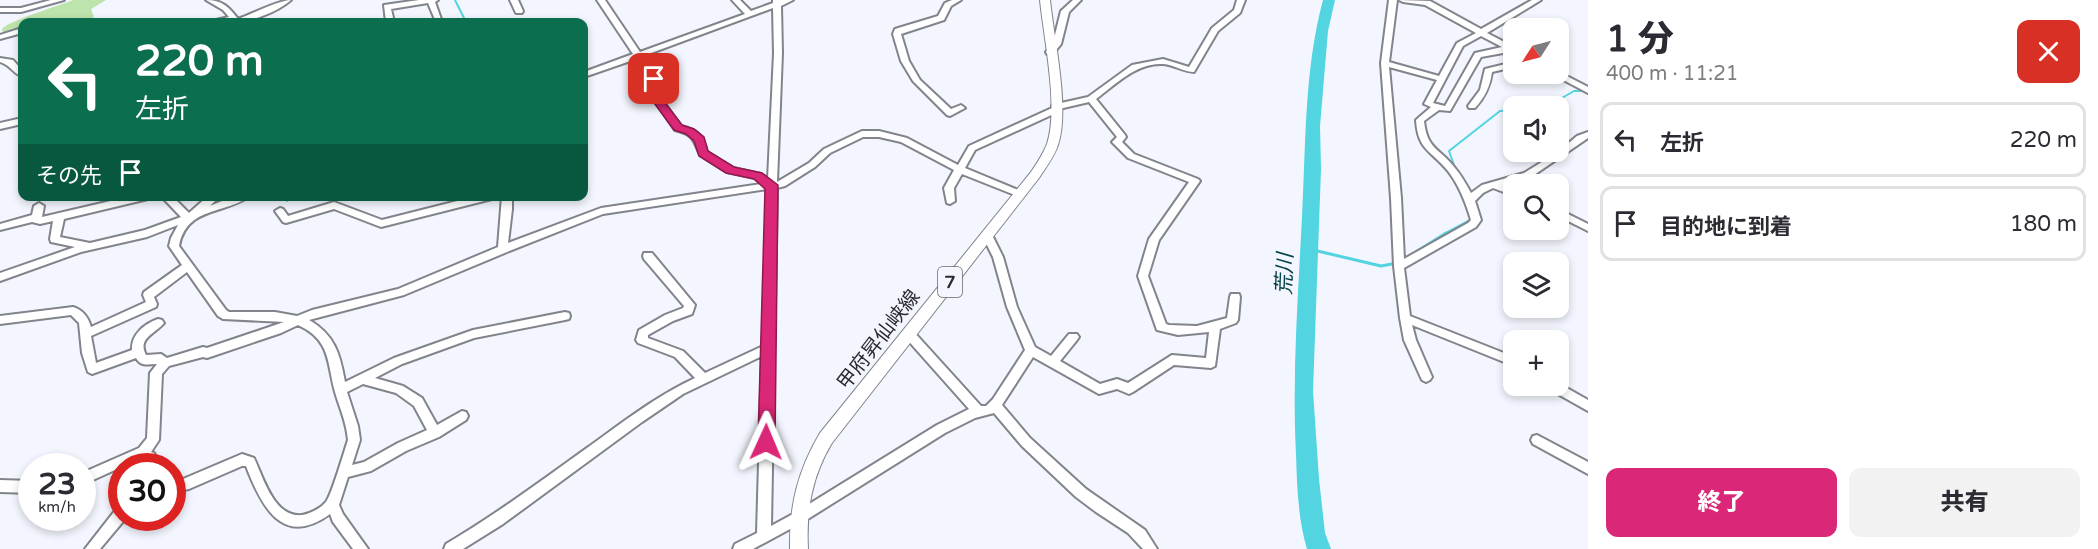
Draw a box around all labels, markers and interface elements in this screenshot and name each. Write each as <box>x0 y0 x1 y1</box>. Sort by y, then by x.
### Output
north arrow <box>1503 18 1569 84</box>
map controls <box>1503 18 1569 396</box>
text: 1 分 <box>1606 18 1674 61</box>
button: close <box>2017 20 2080 83</box>
text: 220 m <box>135 36 264 87</box>
icon: left <box>36 42 114 120</box>
pin <box>628 53 679 104</box>
icon: arrive <box>637 62 670 95</box>
text: 400 m · 11:21 <box>1606 62 1738 86</box>
text: 左折 <box>135 93 189 126</box>
button: sound <box>1503 96 1569 162</box>
icon: left <box>1609 123 1642 156</box>
text: 220 m <box>2010 127 2077 153</box>
text: 左折 <box>1660 130 1704 156</box>
icon: arrive <box>114 156 147 189</box>
text: その先 <box>36 163 102 189</box>
button: search <box>1503 174 1569 240</box>
icon: arrive <box>1609 207 1642 240</box>
text: 180 m <box>2010 211 2077 237</box>
text: 目的地に到着 <box>1660 214 1792 240</box>
water label: 荒川 <box>1272 251 1298 295</box>
button: layers <box>1503 252 1569 318</box>
road number: 7 <box>938 267 962 297</box>
street label: 甲府昇仙峡線 <box>833 285 925 395</box>
button: + <box>1503 330 1569 396</box>
position arrow <box>734 410 798 474</box>
speed limit sign: 30 <box>108 453 186 531</box>
text: 23 <box>38 466 76 503</box>
button: 終了 <box>1606 468 1837 537</box>
button: 共有 <box>1849 468 2080 537</box>
text: km/h <box>38 498 76 516</box>

